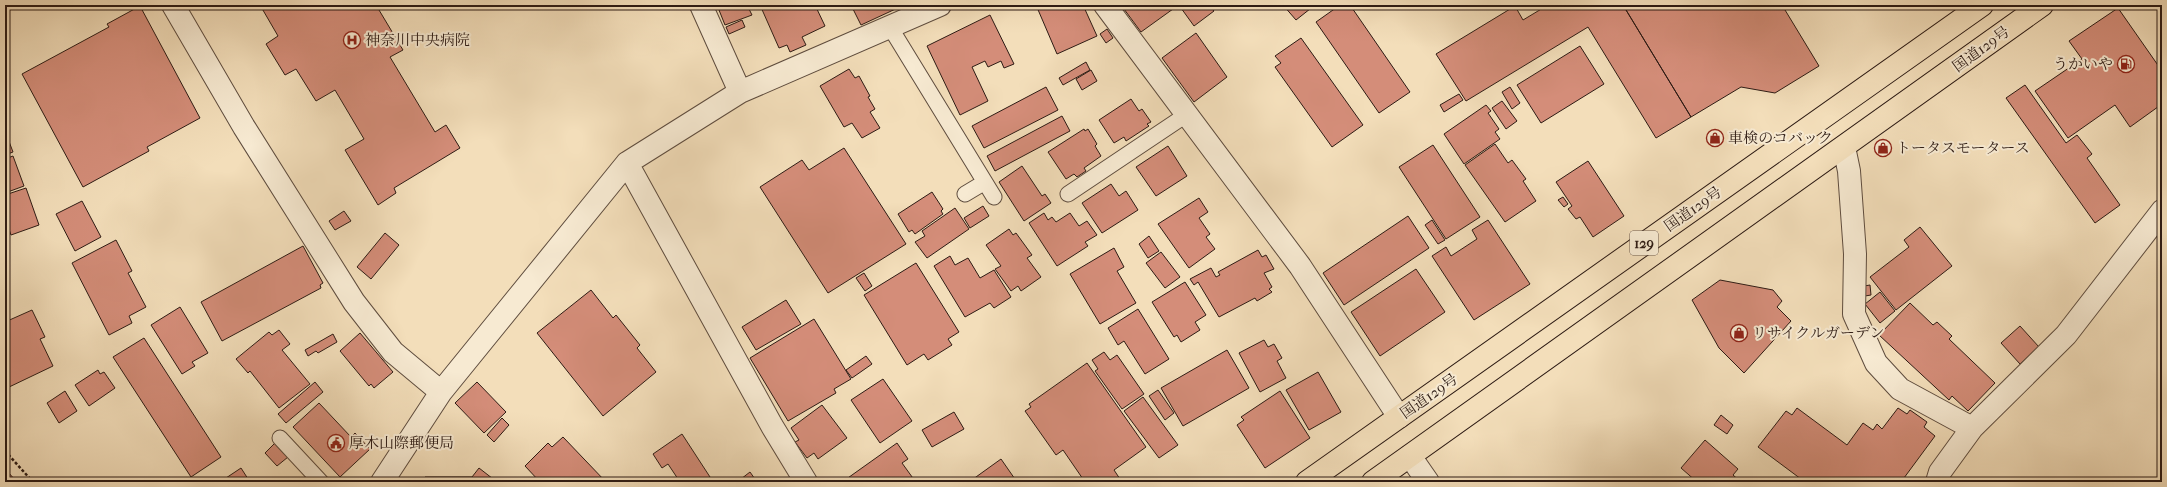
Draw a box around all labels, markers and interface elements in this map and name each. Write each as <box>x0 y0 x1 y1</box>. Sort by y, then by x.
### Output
street label: 国道129号 <box>1949 22 2013 76</box>
hospital icon: 神奈川中央病院 <box>342 30 362 50</box>
place label: 神奈川中央病院 <box>365 31 470 49</box>
fuel station icon: うかいや <box>2116 54 2136 74</box>
place label: うかいや <box>2053 55 2113 73</box>
shop icon: 車検のコバック <box>1705 128 1725 148</box>
place label: 車検のコバック <box>1728 129 1833 147</box>
shop icon: トータスモータース <box>1873 138 1893 158</box>
place label: トータスモータース <box>1896 139 2030 157</box>
street label: 国道129号 <box>1661 183 1725 235</box>
road number: 129 <box>1630 231 1658 255</box>
shop icon: リサイクルガーデン <box>1729 323 1749 343</box>
place label: リサイクルガーデン <box>1752 324 1885 342</box>
street label: 国道129号 <box>1397 370 1461 422</box>
public building icon: 厚木山際郵便局 <box>326 433 346 453</box>
place label: 厚木山際郵便局 <box>349 434 454 452</box>

